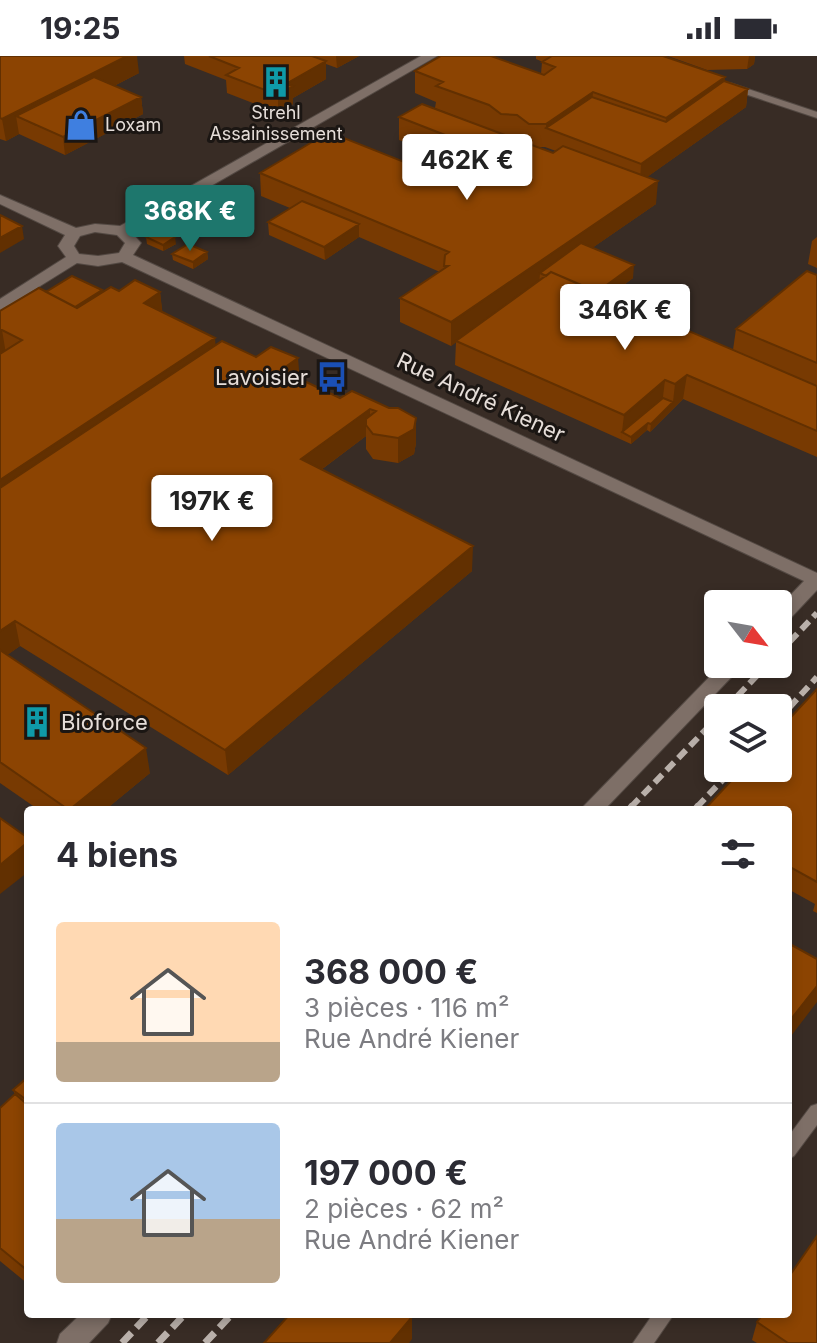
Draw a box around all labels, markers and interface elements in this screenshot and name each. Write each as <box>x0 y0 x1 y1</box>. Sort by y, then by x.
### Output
text: 19:25 <box>40 10 121 46</box>
building icon: Strehl Assainissement <box>259 65 293 99</box>
place label: Strehl Assainissement <box>209 102 343 144</box>
shop icon: Loxam <box>64 108 98 142</box>
place label: Loxam <box>105 114 161 135</box>
pin: 462K € <box>402 134 532 202</box>
text: 462K € <box>420 144 514 175</box>
pin: 368K € <box>125 185 255 253</box>
text: 368K € <box>143 195 237 226</box>
pin: 346K € <box>560 284 690 352</box>
text: 346K € <box>578 294 672 325</box>
street label: Rue André Kiener <box>393 347 569 447</box>
bus stop icon: Lavoisier <box>315 360 349 394</box>
place label: Lavoisier <box>215 364 308 390</box>
pin: 197K € <box>147 475 277 543</box>
text: 197K € <box>169 485 255 516</box>
north arrow <box>704 590 792 678</box>
map controls <box>704 590 792 782</box>
button: layers <box>704 694 792 782</box>
building icon: Bioforce <box>20 705 54 739</box>
place label: Bioforce <box>61 709 148 735</box>
icon: filters <box>716 832 760 876</box>
text: 4 biens <box>56 834 178 875</box>
text: 368 000 € <box>304 951 478 992</box>
icon: home <box>120 954 216 1050</box>
text: 3 pièces · 116 m² <box>304 992 509 1023</box>
text: Rue André Kiener <box>304 1023 519 1054</box>
text: 197 000 € <box>304 1152 468 1193</box>
icon: home <box>120 1155 216 1251</box>
text: 2 pièces · 62 m² <box>304 1193 504 1224</box>
text: Rue André Kiener <box>304 1224 519 1255</box>

